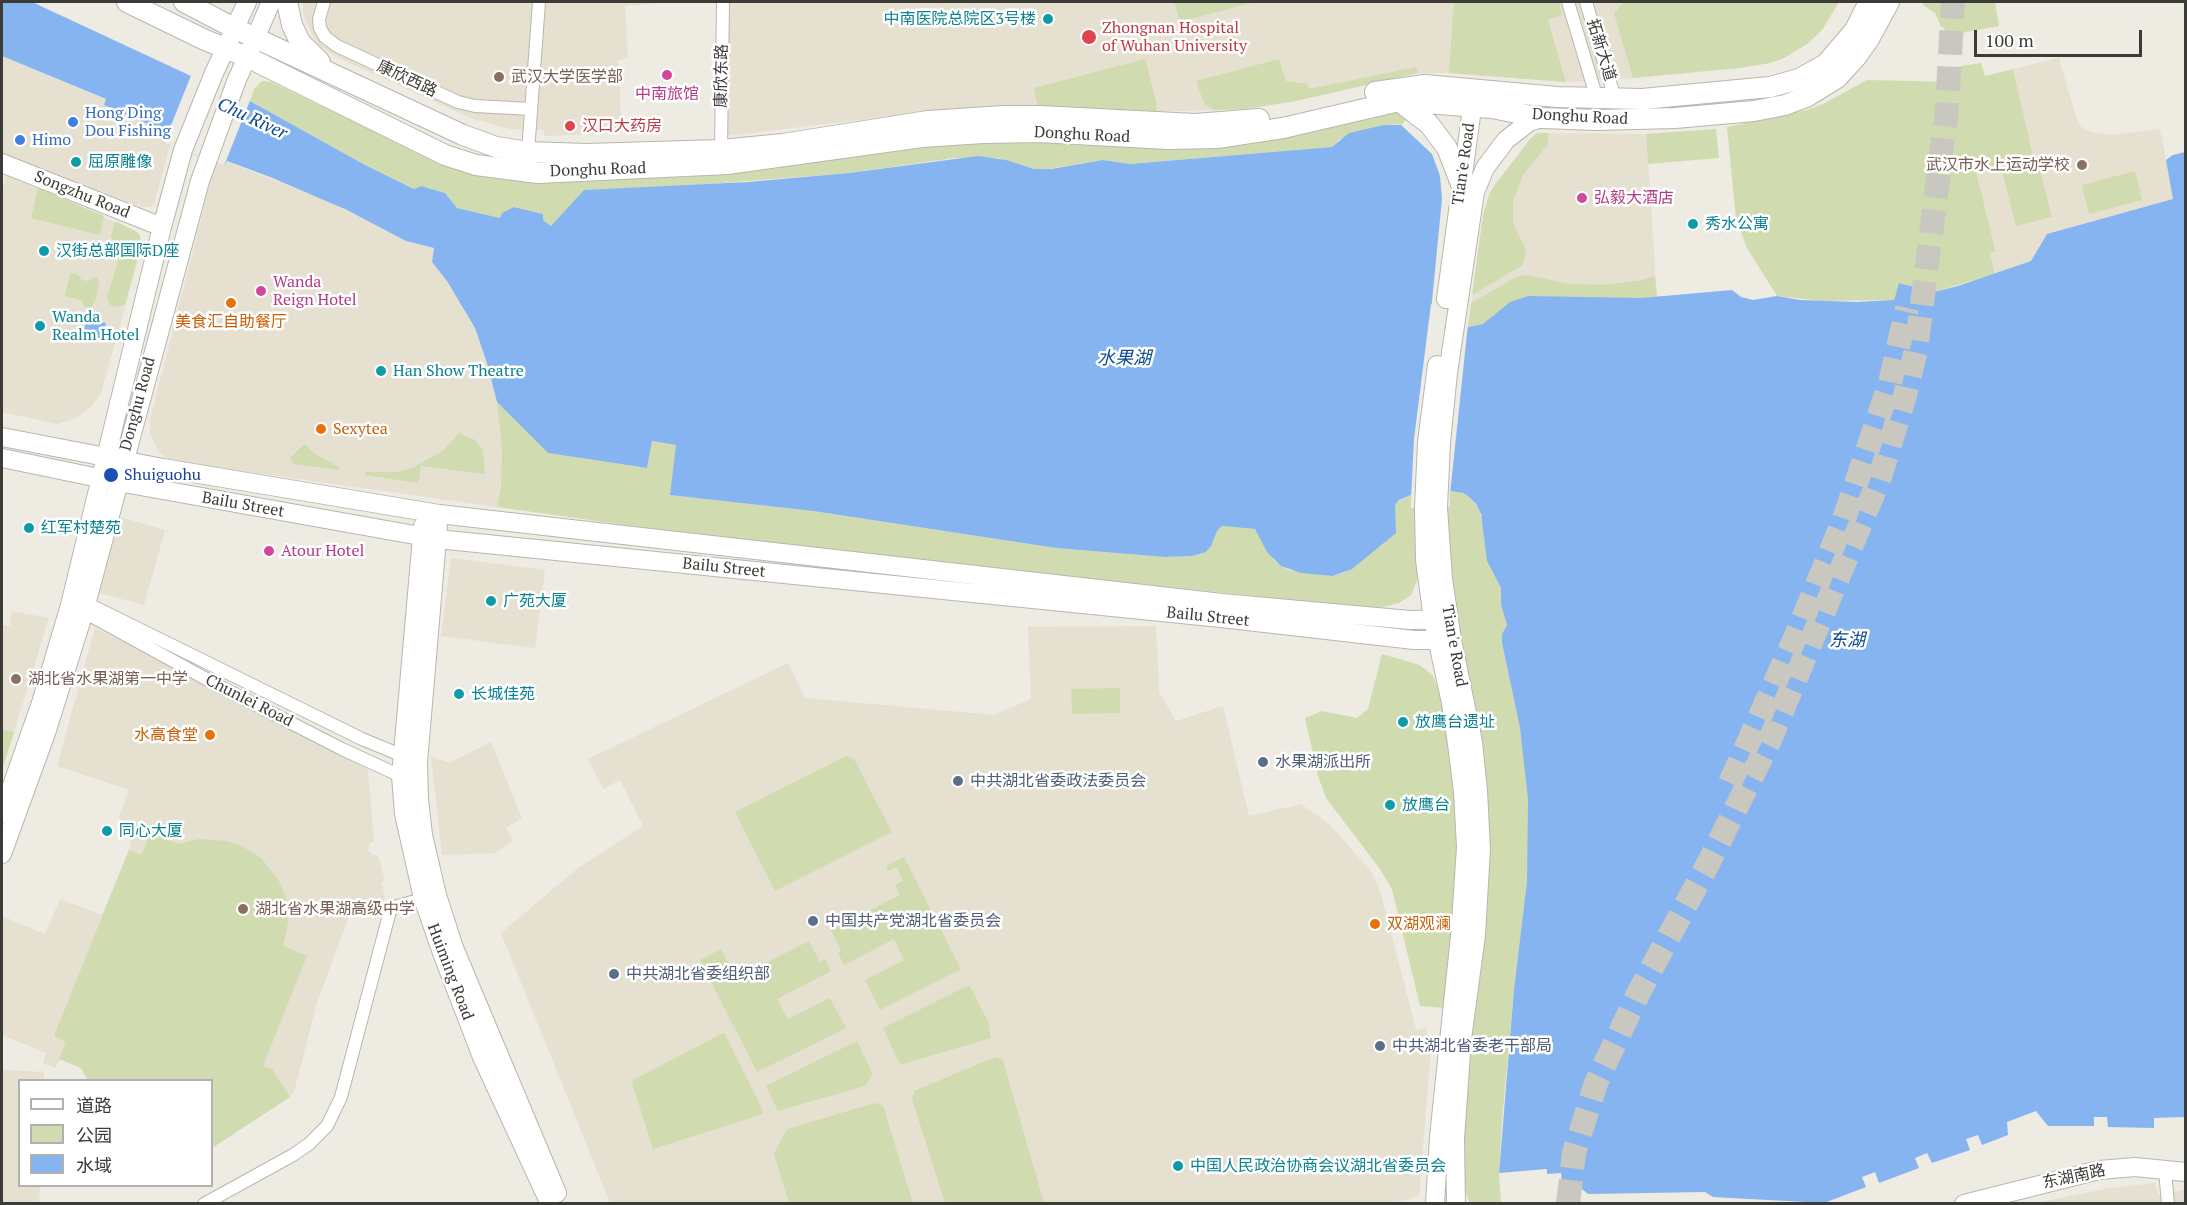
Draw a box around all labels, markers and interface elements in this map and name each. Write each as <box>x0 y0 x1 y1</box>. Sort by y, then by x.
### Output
place label: 中南医院总院区3号楼 <box>883 9 1036 29</box>
marker: 中南医院总院区3号楼 <box>1041 12 1055 26</box>
street label: 拓新大道 <box>1582 17 1620 83</box>
place label: Zhongnan Hospital of Wuhan University <box>1102 18 1247 56</box>
scale bar <box>1977 18 2145 56</box>
marker: Zhongnan Hospital of Wuhan University <box>1080 28 1098 46</box>
text: 100 m <box>1985 28 2034 52</box>
street label: 康欣东路 <box>712 44 732 108</box>
street label: 康欣西路 <box>374 57 440 101</box>
place label: 武汉大学医学部 <box>511 67 623 87</box>
marker: 中南旅馆 <box>660 68 674 82</box>
marker: 武汉大学医学部 <box>492 70 506 84</box>
place label: 中南旅馆 <box>635 84 699 104</box>
water label: Chu River <box>214 93 290 145</box>
place label: Hong Ding Dou Fishing <box>85 103 171 141</box>
street label: Donghu Road <box>1531 105 1629 129</box>
marker: Hong Ding Dou Fishing <box>66 115 80 129</box>
place label: 汉口大药房 <box>582 116 662 136</box>
marker: 汉口大药房 <box>563 119 577 133</box>
street label: Tian'e Road <box>1449 122 1479 206</box>
street label: Donghu Road <box>1033 123 1131 147</box>
place label: Himo <box>32 130 71 150</box>
marker: Himo <box>13 133 27 147</box>
place label: 屈原雕像 <box>88 152 152 172</box>
marker: 屈原雕像 <box>69 155 83 169</box>
place label: 武汉市水上运动学校 <box>1926 155 2070 175</box>
marker: 武汉市水上运动学校 <box>2075 158 2089 172</box>
street label: Donghu Road <box>550 159 646 181</box>
street label: Songzhu Road <box>31 167 133 223</box>
place label: 弘毅大酒店 <box>1594 188 1674 208</box>
marker: 弘毅大酒店 <box>1575 191 1589 205</box>
place label: 秀水公寓 <box>1705 214 1769 234</box>
marker: 秀水公寓 <box>1686 217 1700 231</box>
place label: 汉街总部国际D座 <box>56 241 179 261</box>
marker: 汉街总部国际D座 <box>37 244 51 258</box>
place label: Wanda Reign Hotel <box>273 272 357 310</box>
marker: Wanda Reign Hotel <box>254 284 268 298</box>
marker: 美食汇自助餐厅 <box>224 296 238 310</box>
place label: Wanda Realm Hotel <box>52 307 140 345</box>
place label: 美食汇自助餐厅 <box>175 312 287 332</box>
marker: Wanda Realm Hotel <box>33 319 47 333</box>
water label: 水果湖 <box>1097 348 1151 370</box>
street label: Donghu Road <box>116 355 160 453</box>
place label: Han Show Theatre <box>393 361 524 381</box>
marker: Han Show Theatre <box>374 364 388 378</box>
place label: Sexytea <box>333 419 388 439</box>
marker: Sexytea <box>314 422 328 436</box>
place label: Shuiguohu <box>124 465 201 485</box>
marker: Shuiguohu <box>102 466 120 484</box>
street label: Bailu Street <box>200 488 286 522</box>
place label: 红军村楚苑 <box>41 518 121 538</box>
marker: 红军村楚苑 <box>22 521 36 535</box>
place label: Atour Hotel <box>281 541 364 561</box>
marker: Atour Hotel <box>262 544 276 558</box>
street label: Bailu Street <box>682 554 766 582</box>
place label: 广苑大厦 <box>503 591 567 611</box>
marker: 广苑大厦 <box>484 594 498 608</box>
street label: Bailu Street <box>1166 603 1250 631</box>
street label: Tian'e Road <box>1437 604 1471 688</box>
water label: 东湖 <box>1829 630 1865 652</box>
place label: 湖北省水果湖第一中学 <box>28 669 188 689</box>
street label: Chunlei Road <box>202 671 296 731</box>
marker: 湖北省水果湖第一中学 <box>9 672 23 686</box>
place label: 长城佳苑 <box>471 684 535 704</box>
marker: 长城佳苑 <box>452 687 466 701</box>
place label: 放鹰台遗址 <box>1415 712 1495 732</box>
marker: 放鹰台遗址 <box>1396 715 1410 729</box>
place label: 水高食堂 <box>134 725 198 745</box>
marker: 水高食堂 <box>203 728 217 742</box>
place label: 水果湖派出所 <box>1275 752 1371 772</box>
marker: 水果湖派出所 <box>1256 755 1270 769</box>
place label: 中共湖北省委政法委员会 <box>970 771 1146 791</box>
marker: 中共湖北省委政法委员会 <box>951 774 965 788</box>
place label: 放鹰台 <box>1402 795 1450 815</box>
marker: 放鹰台 <box>1383 798 1397 812</box>
place label: 同心大厦 <box>119 821 183 841</box>
marker: 同心大厦 <box>100 824 114 838</box>
place label: 湖北省水果湖高级中学 <box>255 899 415 919</box>
marker: 湖北省水果湖高级中学 <box>236 902 250 916</box>
place label: 中国共产党湖北省委员会 <box>825 911 1001 931</box>
marker: 中国共产党湖北省委员会 <box>806 914 820 928</box>
place label: 双湖观澜 <box>1387 914 1451 934</box>
marker: 双湖观澜 <box>1368 917 1382 931</box>
street label: Huiming Road <box>423 921 477 1023</box>
place label: 中共湖北省委组织部 <box>626 964 770 984</box>
marker: 中共湖北省委组织部 <box>607 967 621 981</box>
place label: 中共湖北省委老干部局 <box>1392 1036 1552 1056</box>
marker: 中共湖北省委老干部局 <box>1373 1039 1387 1053</box>
legend <box>18 1079 213 1187</box>
text: 道路 <box>76 1093 112 1117</box>
text: 公园 <box>76 1123 112 1147</box>
text: 水域 <box>76 1153 112 1177</box>
place label: 中国人民政治协商会议湖北省委员会 <box>1190 1156 1446 1176</box>
marker: 中国人民政治协商会议湖北省委员会 <box>1171 1159 1185 1173</box>
street label: 东湖南路 <box>2041 1161 2107 1193</box>

